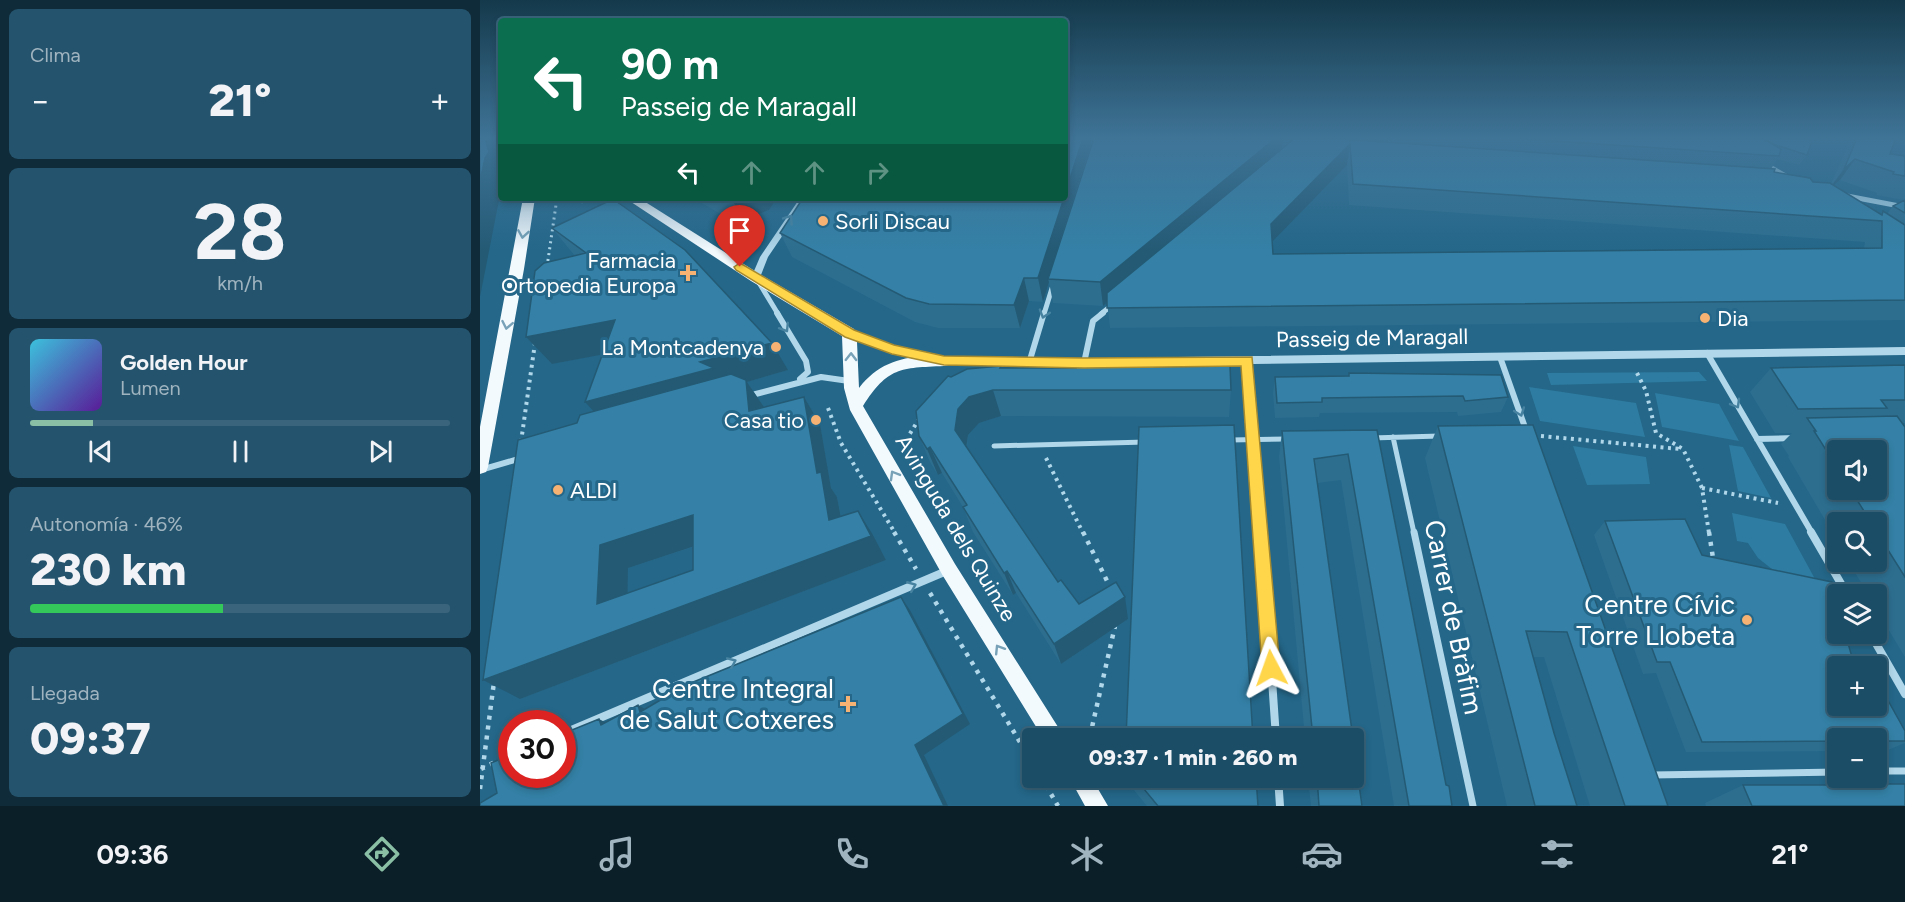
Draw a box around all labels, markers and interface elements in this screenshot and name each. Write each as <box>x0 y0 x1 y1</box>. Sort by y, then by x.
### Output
text: 90 m <box>621 39 719 90</box>
icon: left <box>522 42 600 120</box>
text: Clima <box>30 43 81 67</box>
text: 21° <box>209 73 271 127</box>
text: − <box>30 81 51 120</box>
text: + <box>429 81 450 120</box>
text: Passeig de Maragall <box>621 90 857 123</box>
icon: left <box>672 156 705 189</box>
icon: ahead <box>735 156 768 189</box>
icon: ahead <box>798 156 831 189</box>
icon: right <box>861 156 894 189</box>
text: 28 <box>194 185 286 279</box>
pin <box>714 205 765 267</box>
place label: Sorli Discau <box>835 208 950 235</box>
icon: arrive <box>723 214 756 247</box>
marker: Sorli Discau <box>816 214 830 228</box>
one-way arrow <box>782 215 793 226</box>
one-way arrow <box>518 229 530 238</box>
place label: Farmacia Ortopedia Europa <box>501 247 676 299</box>
marker: Farmacia Ortopedia Europa <box>681 266 695 280</box>
text: km/h <box>217 271 263 295</box>
place label: Dia <box>1717 305 1748 332</box>
one-way arrow <box>1039 308 1051 319</box>
marker: Dia <box>1698 311 1712 325</box>
one-way arrow <box>501 320 514 330</box>
one-way arrow <box>778 322 790 332</box>
street label: Passeig de Maragall <box>1276 323 1468 353</box>
place label: La Montcadenya <box>601 334 764 361</box>
marker: La Montcadenya <box>769 340 783 354</box>
text: Golden Hour <box>120 349 248 376</box>
one-way arrow <box>845 353 857 362</box>
text: Lumen <box>120 376 181 400</box>
one-way arrow <box>1729 398 1741 408</box>
one-way arrow <box>1513 406 1526 417</box>
place label: Casa tio <box>724 407 804 434</box>
marker: Casa tio <box>809 413 823 427</box>
street label: Avinguda dels Quinze <box>890 430 1022 626</box>
icon: previous <box>84 435 117 468</box>
icon: pause <box>224 435 257 468</box>
icon: next <box>364 435 397 468</box>
map controls <box>1827 440 1887 788</box>
button: sound <box>1827 440 1887 500</box>
one-way arrow <box>890 471 901 481</box>
place label: ALDI <box>570 477 617 504</box>
marker: ALDI <box>551 483 565 497</box>
text: Autonomía · 46% <box>30 512 183 536</box>
button: search <box>1827 512 1887 572</box>
street label: Carrer de Bràfim <box>1417 517 1491 717</box>
text: 230 km <box>30 542 187 596</box>
one-way arrow <box>906 581 917 593</box>
button: layers <box>1827 584 1887 644</box>
place label: Centre Cívic Torre Llobeta <box>1576 588 1735 652</box>
marker: Centre Cívic Torre Llobeta <box>1740 613 1754 627</box>
position arrow <box>1239 636 1303 700</box>
one-way arrow <box>995 644 1006 655</box>
button: + <box>1827 656 1887 716</box>
one-way arrow <box>726 657 737 669</box>
place label: Centre Integral de Salut Cotxeres <box>619 672 834 736</box>
text: Llegada <box>30 681 100 705</box>
marker: Centre Integral de Salut Cotxeres <box>839 695 857 713</box>
speed limit sign: 30 <box>498 710 576 788</box>
text: 09:37 <box>30 711 151 765</box>
button: − <box>1827 728 1887 788</box>
text: 09:37 · 1 min · 260 m <box>1089 744 1297 771</box>
icon: directions <box>361 833 403 875</box>
icon: music <box>596 833 638 875</box>
icon: phone <box>831 833 873 875</box>
icon: climate <box>1066 833 1108 875</box>
icon: car <box>1301 833 1343 875</box>
icon: filters <box>1536 833 1578 875</box>
text: 09:36 <box>96 838 168 871</box>
text: 21° <box>1771 838 1808 871</box>

